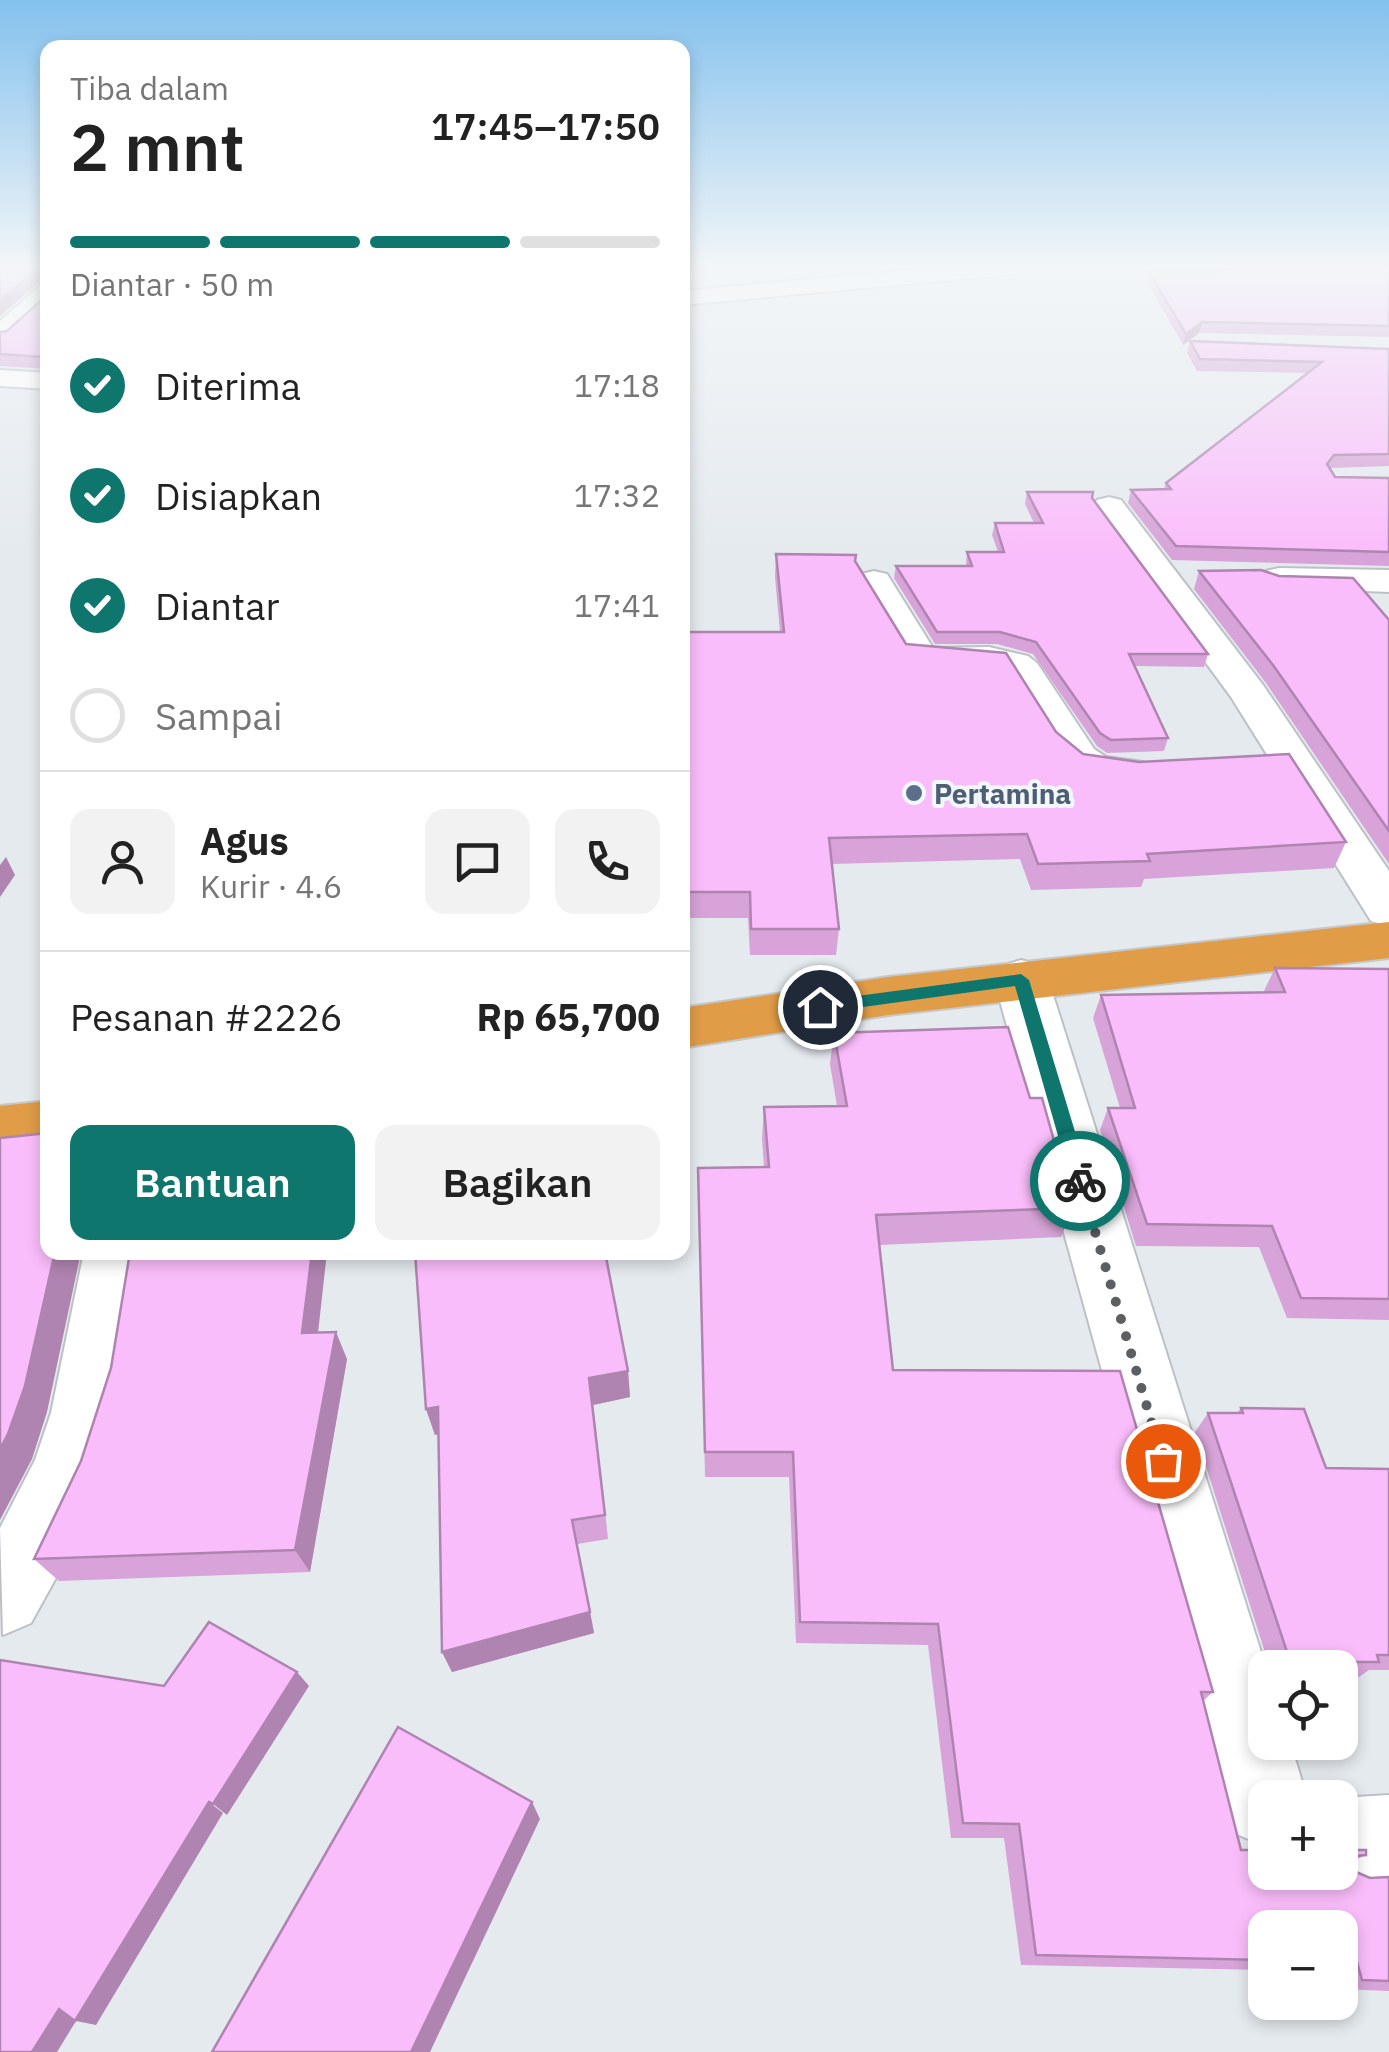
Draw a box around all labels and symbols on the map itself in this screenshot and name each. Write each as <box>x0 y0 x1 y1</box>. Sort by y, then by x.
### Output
place label: Pertamina <box>934 775 1071 812</box>
marker: Pertamina <box>903 782 925 804</box>
pin <box>778 965 863 1050</box>
courier <box>1030 1131 1130 1231</box>
pin <box>1121 1419 1206 1504</box>

